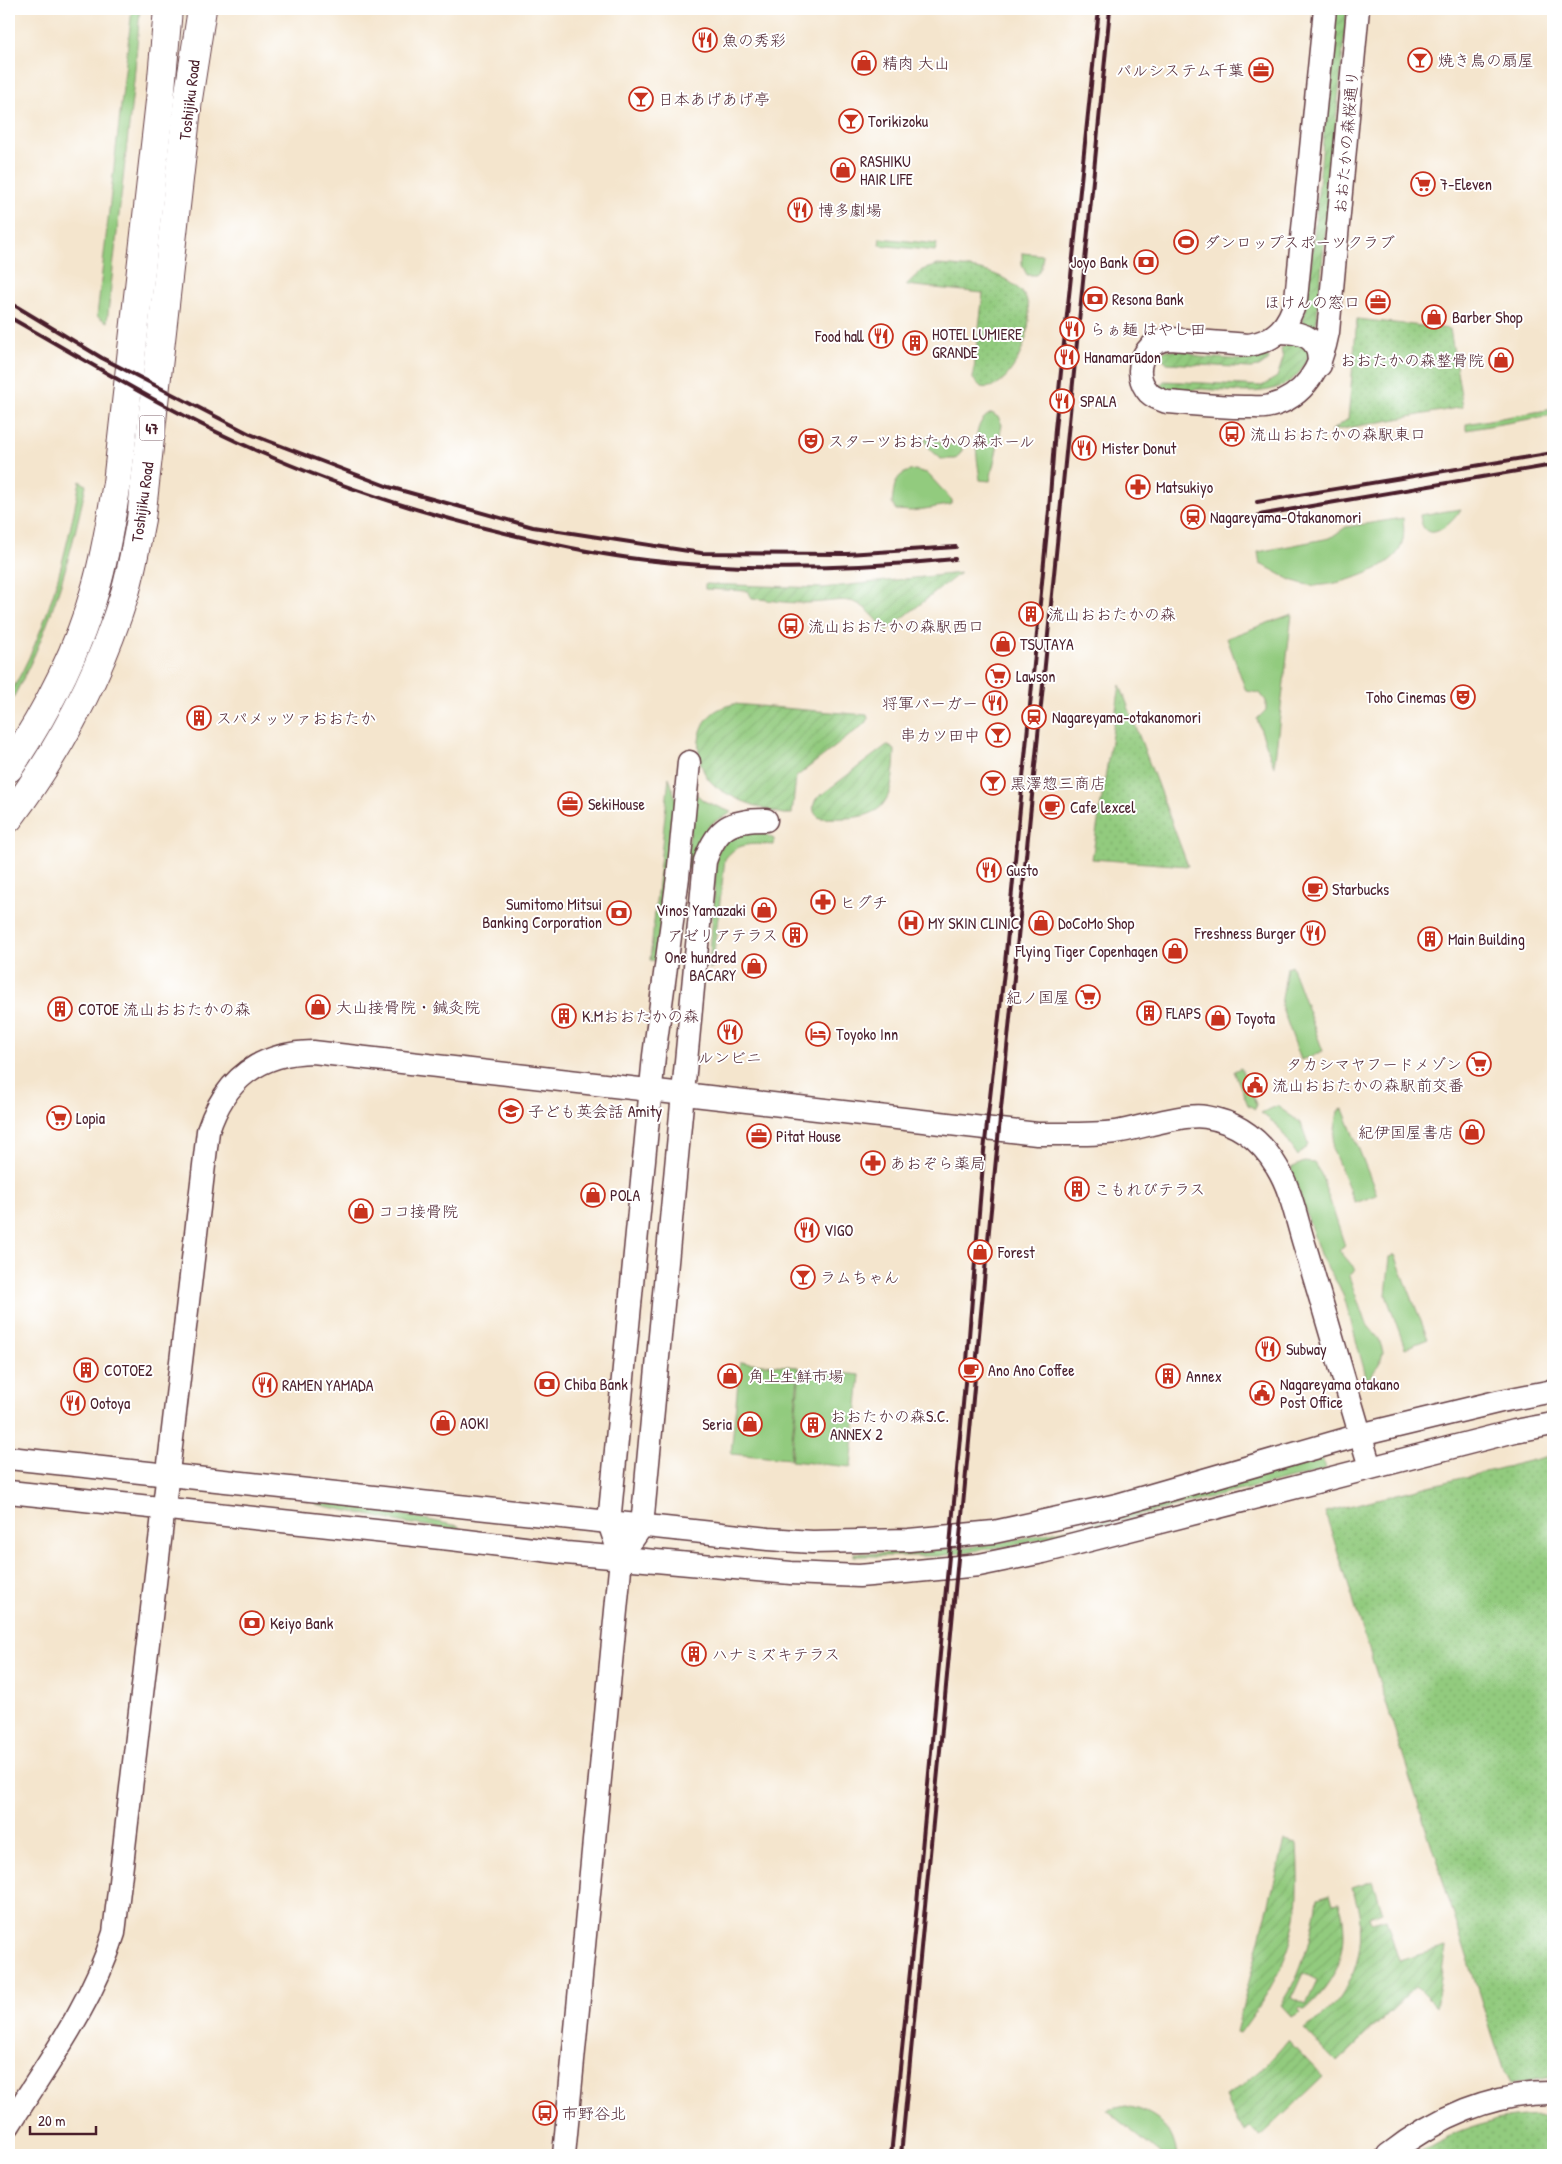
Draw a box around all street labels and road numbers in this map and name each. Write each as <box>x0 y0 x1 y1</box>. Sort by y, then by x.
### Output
street label: Toshijiku Road <box>173 59 205 141</box>
street label: おおたかの森桜通り <box>1329 69 1363 215</box>
road number: 47 <box>140 416 164 440</box>
street label: Toshijiku Road <box>125 461 159 543</box>

